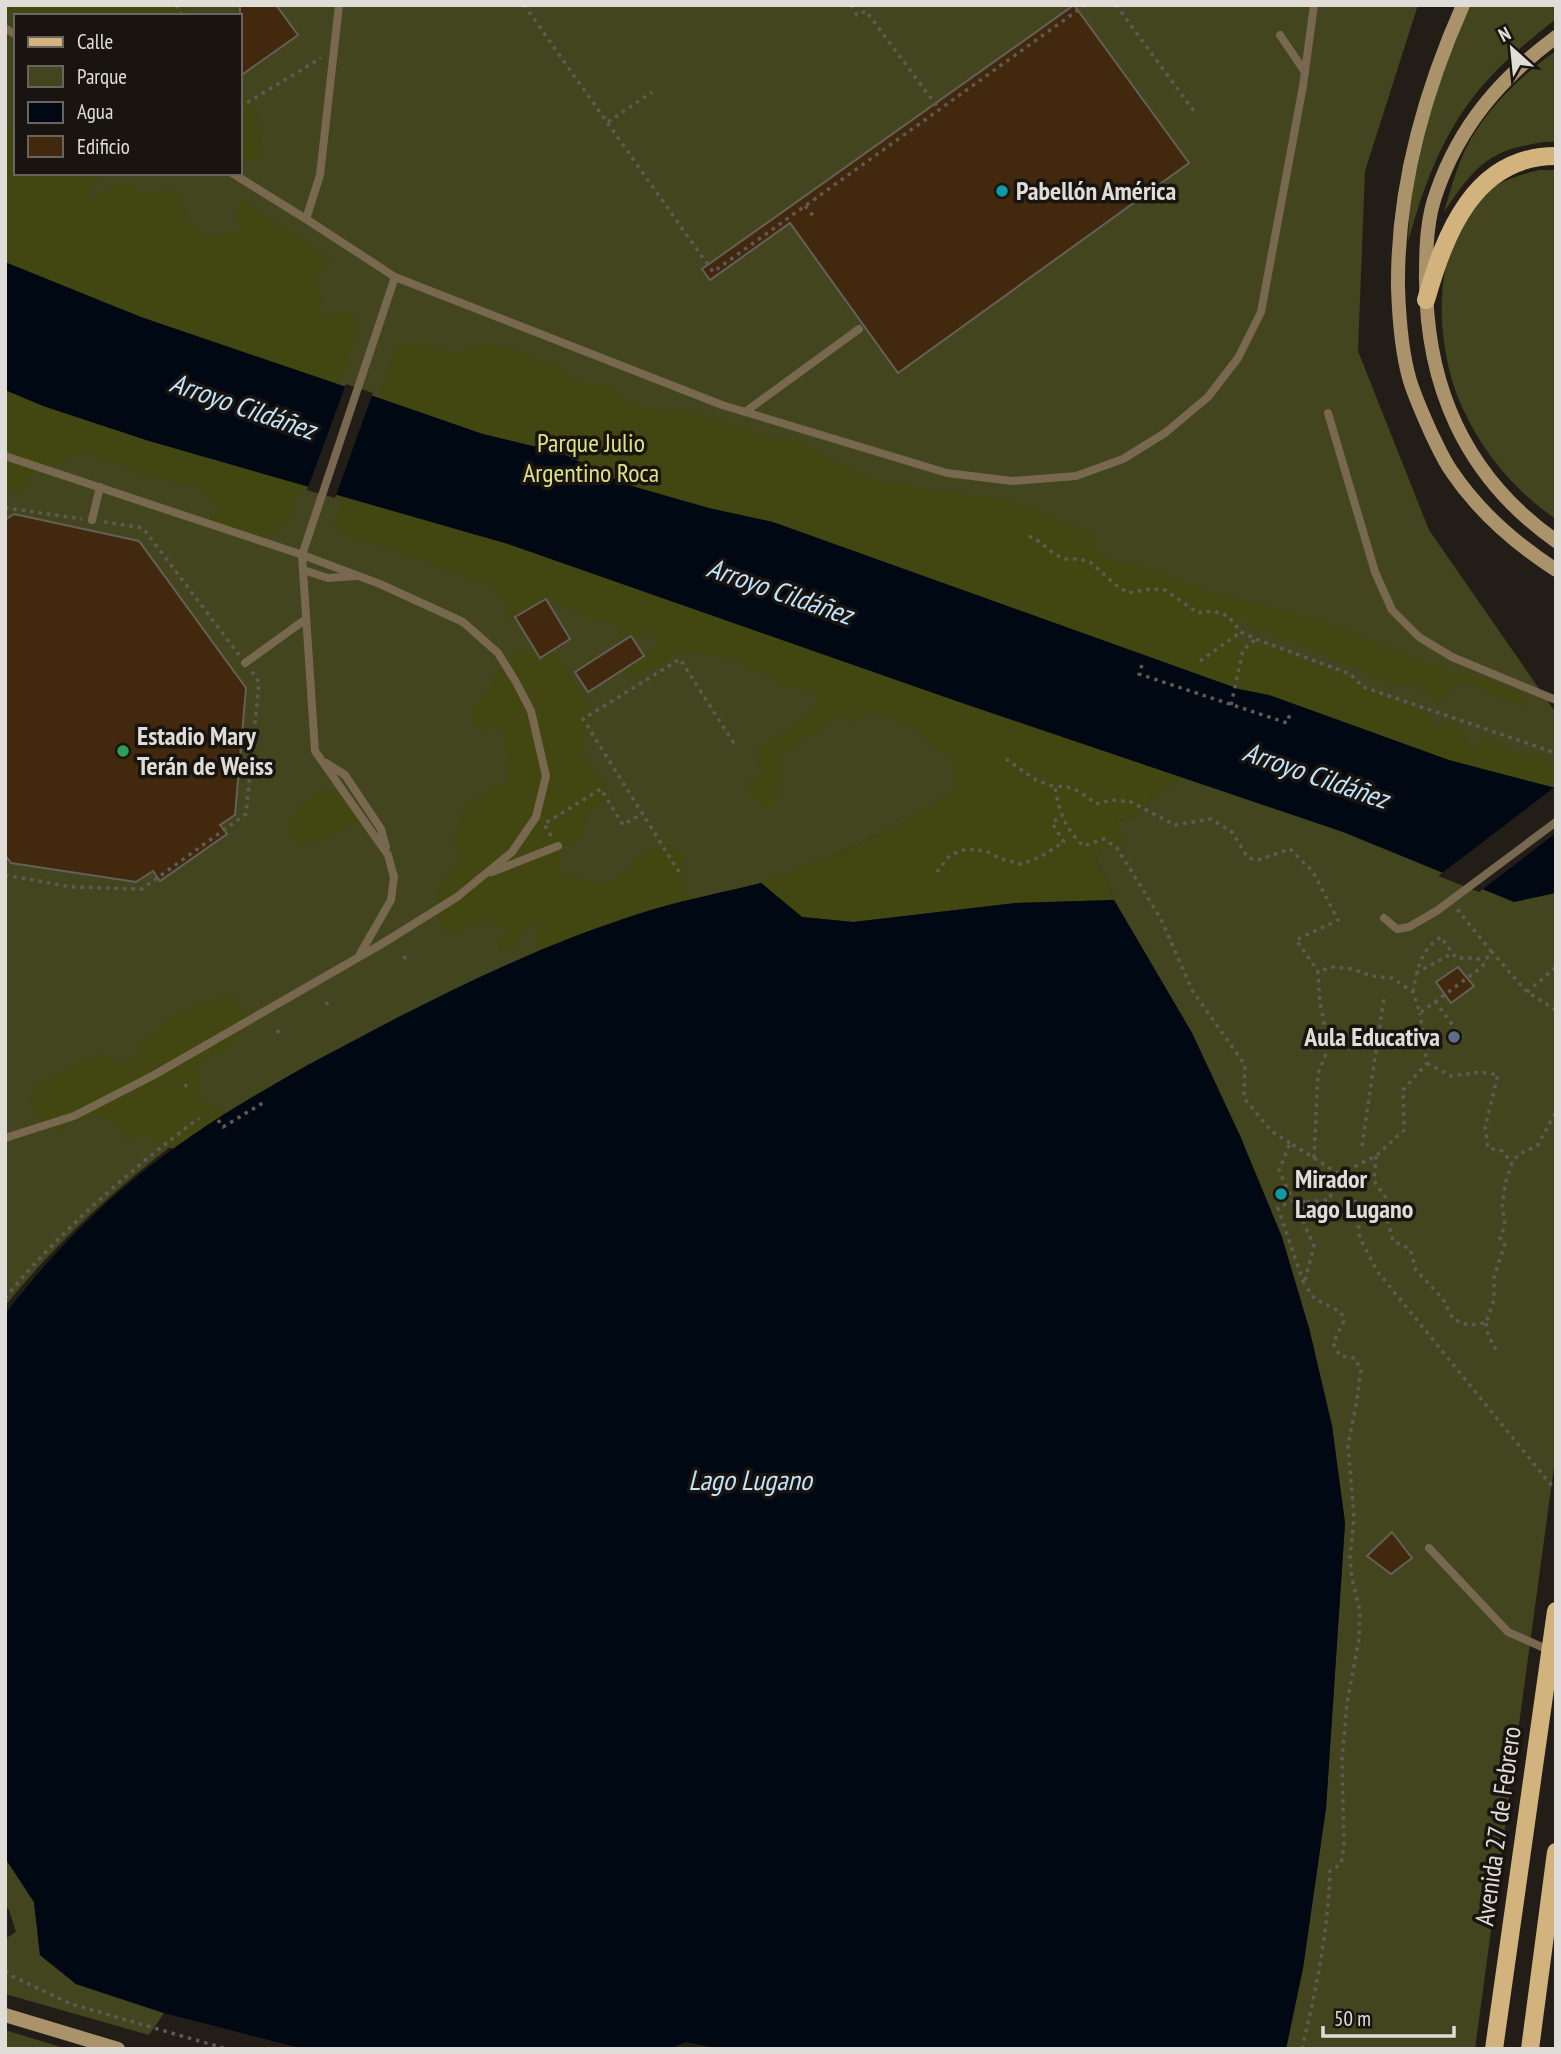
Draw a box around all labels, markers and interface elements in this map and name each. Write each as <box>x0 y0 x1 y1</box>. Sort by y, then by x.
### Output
legend <box>14 14 242 175</box>
north arrow <box>1477 14 1547 84</box>
text: N <box>1494 21 1514 47</box>
text: Calle <box>77 28 113 55</box>
text: Parque <box>77 63 127 90</box>
text: Agua <box>77 98 113 125</box>
text: Edificio <box>77 133 130 160</box>
place label: Pabellón América <box>1016 174 1176 207</box>
marker: Pabellón América <box>994 183 1010 199</box>
water label: Arroyo Cildáñez <box>166 363 324 449</box>
park label: Parque Julio Argentino Roca <box>523 426 659 489</box>
water label: Arroyo Cildáñez <box>703 548 861 634</box>
place label: Estadio Mary Terán de Weiss <box>137 719 273 782</box>
water label: Arroyo Cildáñez <box>1239 732 1397 818</box>
marker: Estadio Mary Terán de Weiss <box>115 743 131 759</box>
place label: Aula Educativa <box>1303 1020 1440 1053</box>
marker: Aula Educativa <box>1446 1029 1462 1045</box>
place label: Mirador Lago Lugano <box>1295 1162 1413 1225</box>
marker: Mirador Lago Lugano <box>1273 1186 1289 1202</box>
water label: Lago Lugano <box>688 1461 814 1498</box>
street label: Avenida 27 de Febrero <box>1467 1724 1528 1928</box>
scale bar <box>1323 1994 1454 2038</box>
text: 50 m <box>1334 2005 1371 2032</box>

